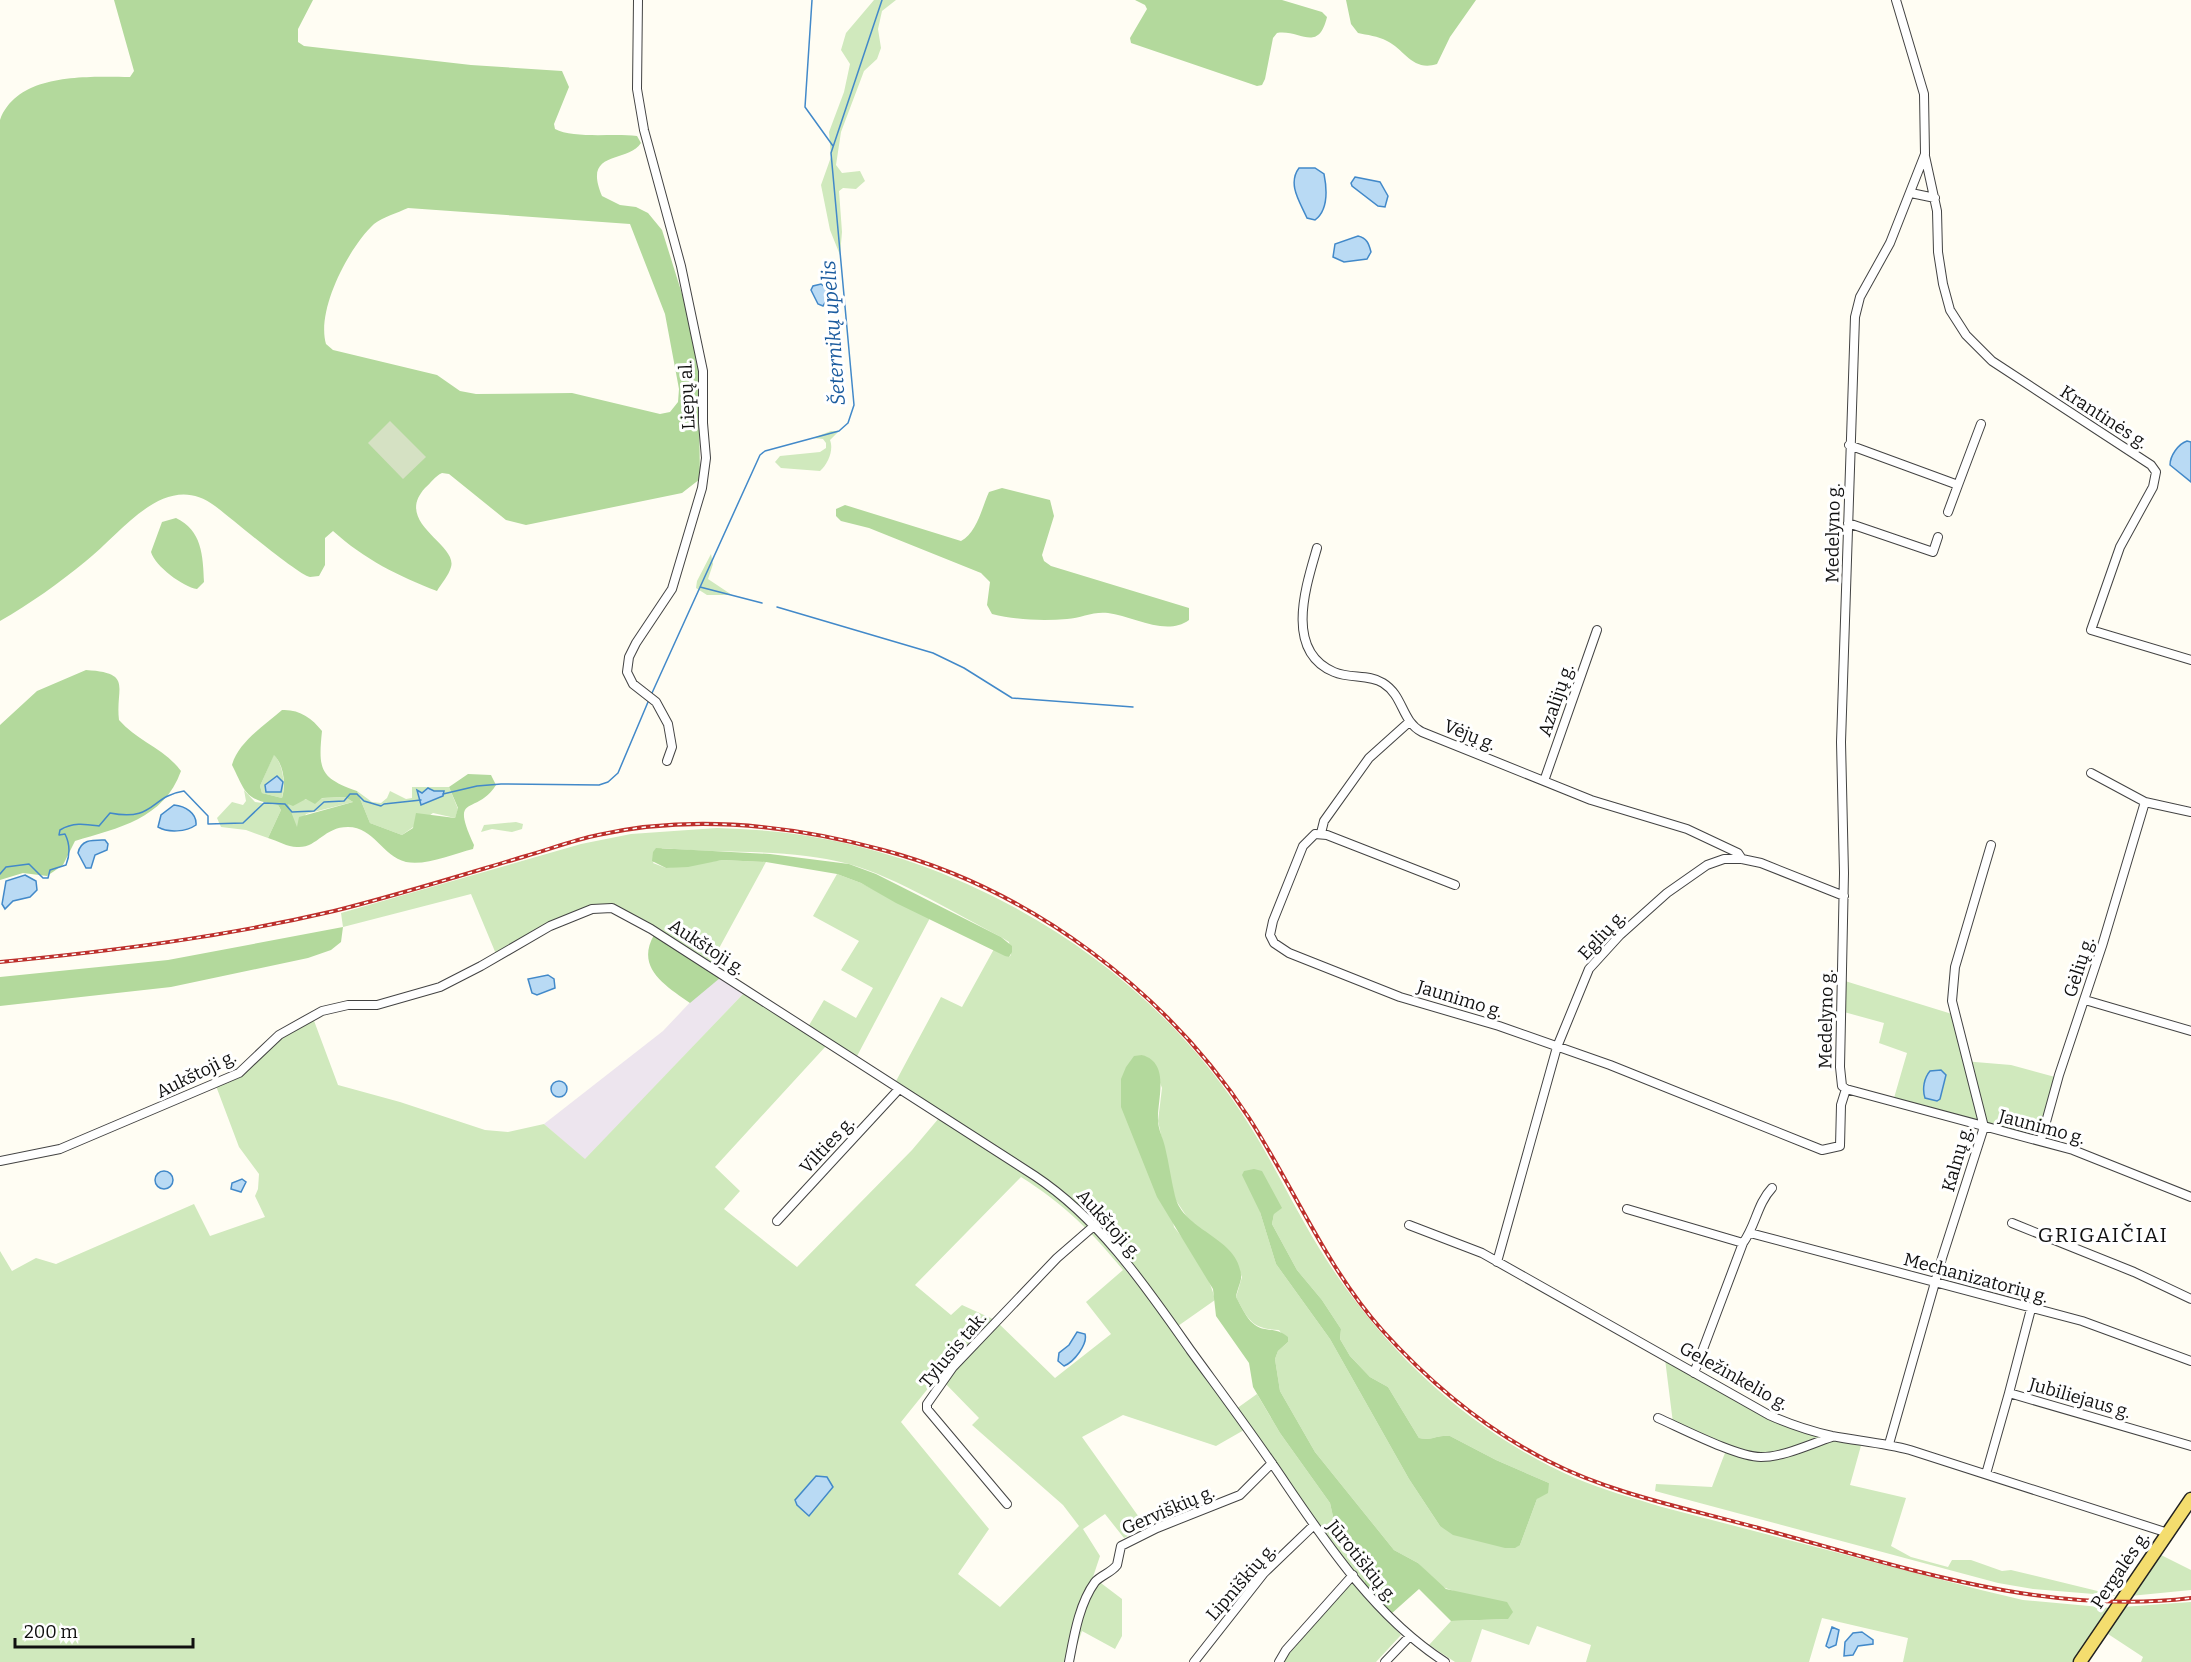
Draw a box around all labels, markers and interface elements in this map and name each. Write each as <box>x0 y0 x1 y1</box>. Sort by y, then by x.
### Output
water label: Šeternikų upelis <box>816 260 850 406</box>
street label: Liepų al. <box>674 360 700 430</box>
street label: Krantinės g. <box>2056 380 2152 454</box>
street label: Medelyno g. <box>1821 483 1845 583</box>
street label: Azalijų g. <box>1533 661 1579 739</box>
street label: Vėjų g. <box>1441 715 1499 755</box>
street label: Eglių g. <box>1574 906 1630 964</box>
street label: Aukštoji g. <box>665 914 749 980</box>
street label: Gėlių g. <box>2059 934 2099 1000</box>
street label: Medelyno g. <box>1814 969 1838 1069</box>
street label: Jaunimo g. <box>1414 975 1505 1022</box>
street label: Aukštoji g. <box>152 1045 240 1103</box>
street label: Jaunimo g. <box>1996 1105 2088 1149</box>
street label: Vilties g. <box>795 1112 859 1178</box>
street label: Kalnų g. <box>1937 1124 1977 1194</box>
street label: Aukštoji g. <box>1072 1185 1146 1263</box>
district label: GRIGAIČIAI <box>2038 1222 2168 1248</box>
street label: Mechanizatorių g. <box>1901 1248 2051 1308</box>
street label: Tylusis tak. <box>915 1308 991 1392</box>
street label: Geležinkelio g. <box>1676 1337 1792 1415</box>
street label: Jubiliejaus g. <box>2026 1373 2133 1423</box>
street label: Gerviškių g. <box>1118 1481 1218 1539</box>
street label: Jūrotiškių g. <box>1322 1515 1402 1607</box>
street label: Pergalės g. <box>2086 1527 2154 1613</box>
street label: Lipniškių g. <box>1201 1539 1281 1625</box>
scale bar <box>15 1611 194 1649</box>
text: 200 m <box>24 1621 78 1643</box>

